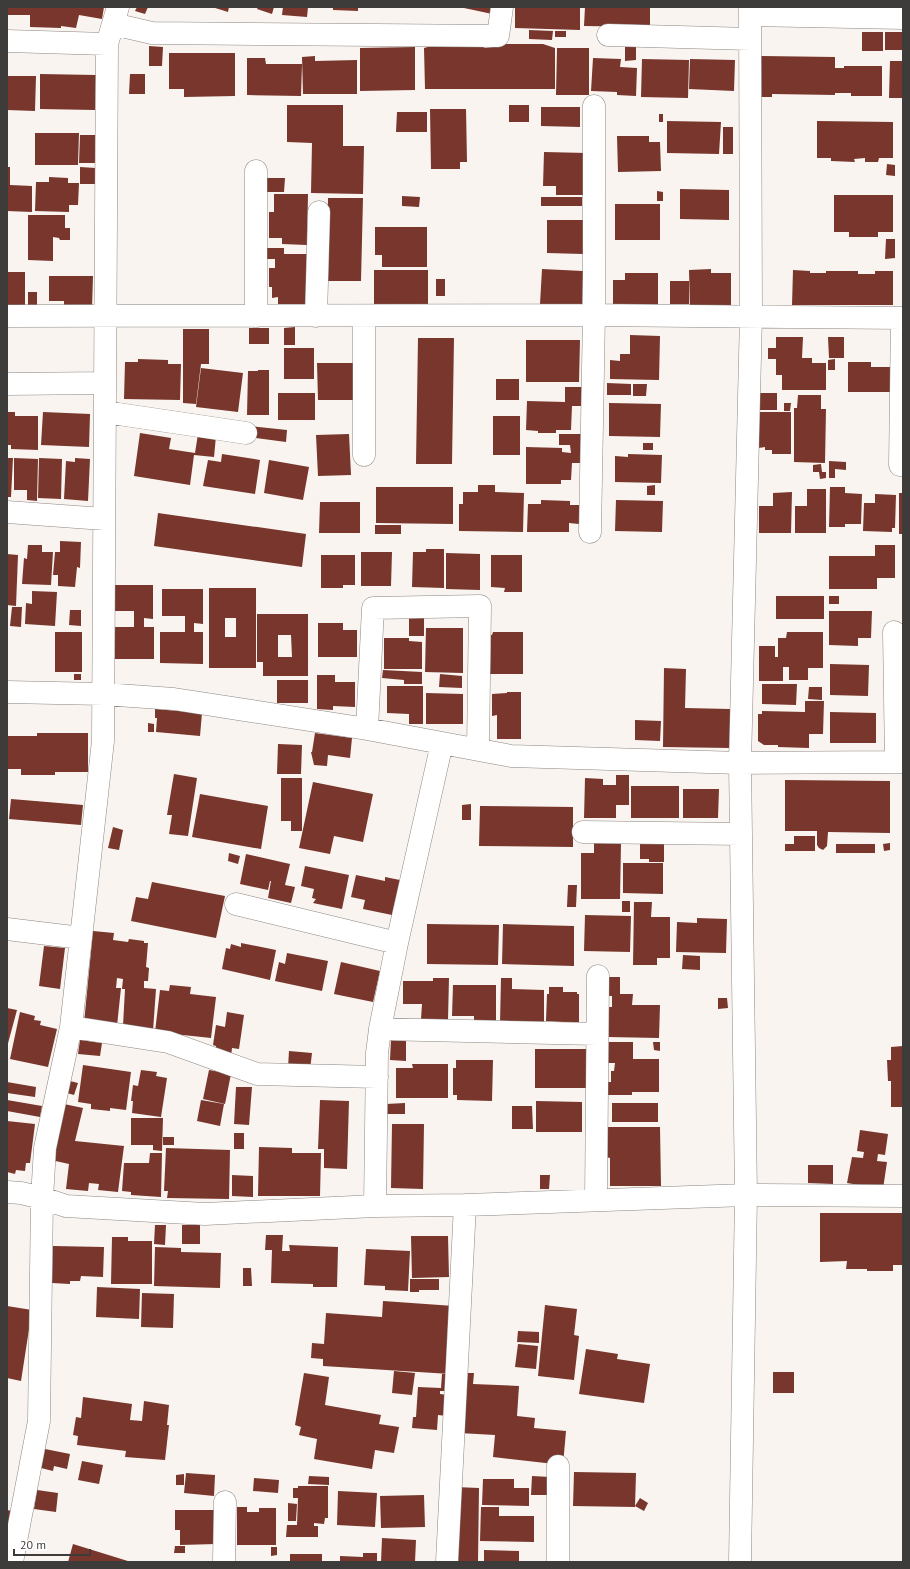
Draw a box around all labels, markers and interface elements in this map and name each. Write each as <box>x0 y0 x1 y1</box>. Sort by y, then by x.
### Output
scale bar <box>14 1531 90 1557</box>
text: 20 m <box>20 1537 46 1552</box>

